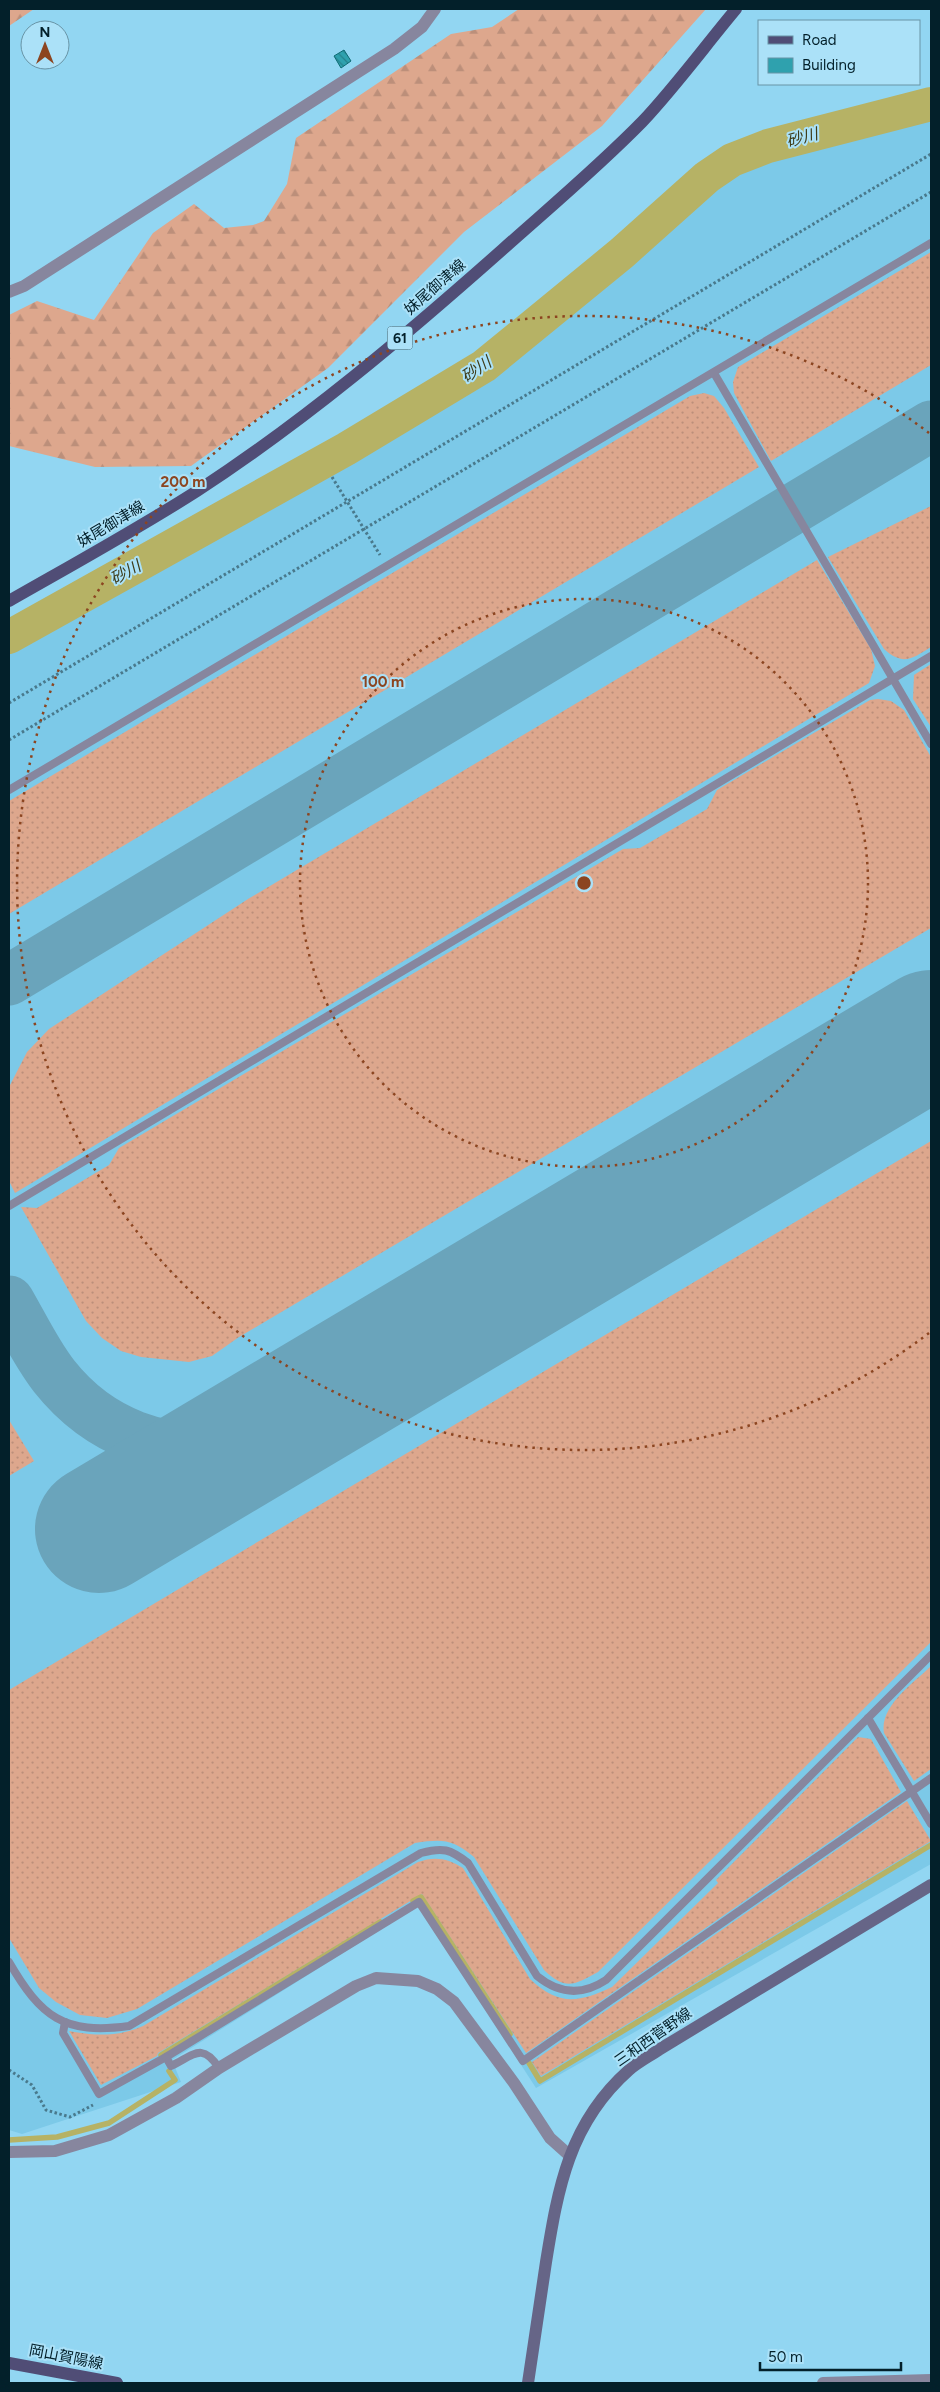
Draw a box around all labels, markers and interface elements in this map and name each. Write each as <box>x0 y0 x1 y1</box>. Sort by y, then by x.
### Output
north arrow <box>20 20 70 70</box>
legend <box>758 20 920 85</box>
text: N <box>40 24 50 41</box>
text: Road <box>802 31 837 49</box>
text: Building <box>802 56 856 74</box>
water label: 砂川 <box>784 124 822 151</box>
street label: 妹尾御津線 <box>401 256 469 318</box>
road number: 61 <box>388 326 412 349</box>
water label: 砂川 <box>458 351 497 386</box>
text: 200 m <box>161 473 205 491</box>
street label: 妹尾御津線 <box>74 497 148 551</box>
water label: 砂川 <box>107 555 146 589</box>
text: 100 m <box>362 673 404 691</box>
centre of rings <box>575 874 593 892</box>
street label: 三和西菅野線 <box>611 2004 695 2070</box>
scale bar <box>760 2340 901 2372</box>
street label: 岡山賀陽線 <box>27 2341 105 2373</box>
text: 50 m <box>768 2348 803 2366</box>

